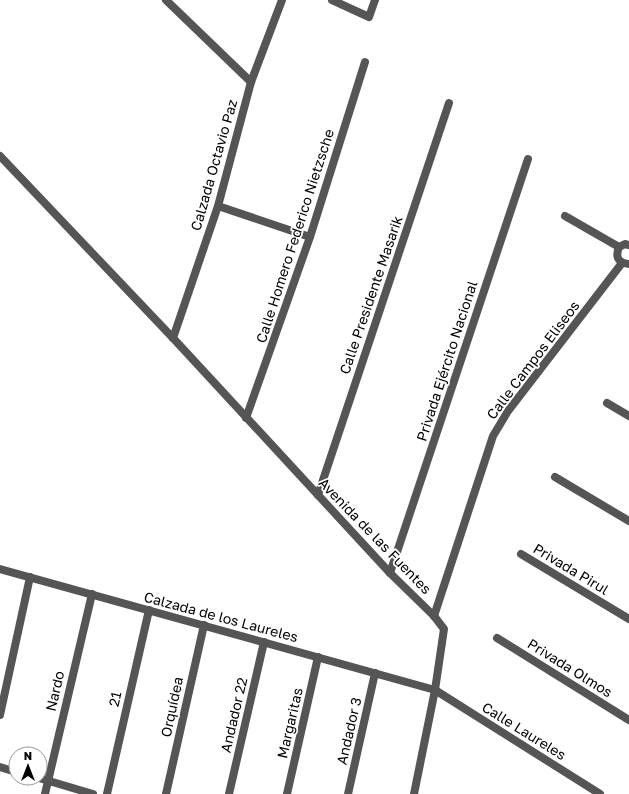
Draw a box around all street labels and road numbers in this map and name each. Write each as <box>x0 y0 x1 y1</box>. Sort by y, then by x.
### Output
street label: Calzada Octavio Paz <box>187 97 240 233</box>
street label: Calle Homero Federico Nietzsche <box>252 127 337 345</box>
street label: Calle Presidente Masarik <box>335 213 406 376</box>
street label: Privada Ejército Nacional <box>413 278 481 443</box>
street label: Calle Campos Eliseos <box>483 297 583 422</box>
street label: Avenida de las Fuentes <box>316 474 435 597</box>
street label: Privada Pirul <box>530 539 612 598</box>
street label: Calzada de los Laureles <box>142 588 300 645</box>
street label: Privada Olmos <box>525 635 616 700</box>
street label: Nardo <box>42 669 67 713</box>
street label: Orquídea <box>157 675 186 739</box>
street label: Andador 22 <box>217 676 250 754</box>
street label: Margaritas <box>273 686 306 760</box>
street label: 21 <box>105 690 125 708</box>
street label: Andador 3 <box>333 696 365 766</box>
street label: Calle Laureles <box>479 698 569 763</box>

